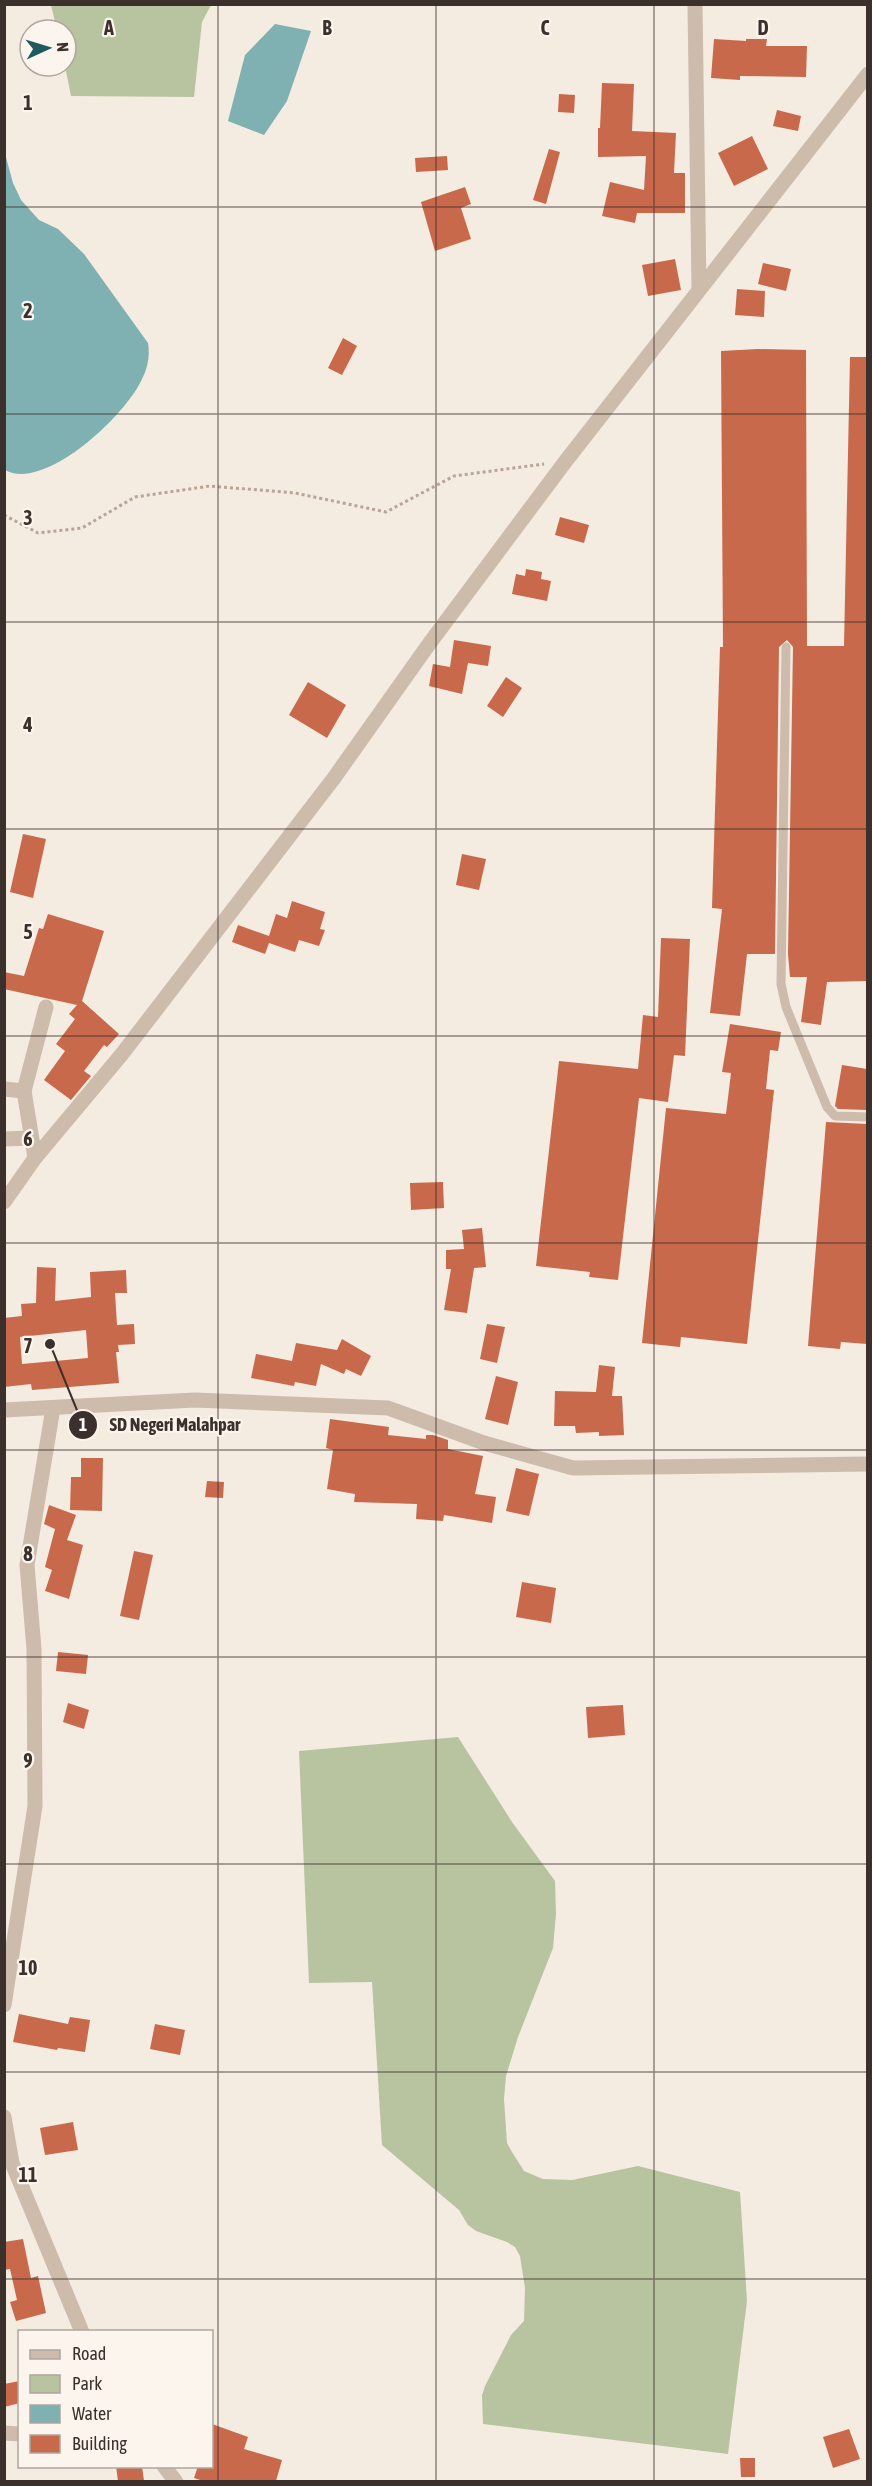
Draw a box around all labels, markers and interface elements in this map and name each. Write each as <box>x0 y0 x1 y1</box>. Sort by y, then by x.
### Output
text: A <box>103 16 114 39</box>
text: B <box>322 16 332 39</box>
text: C <box>541 16 550 39</box>
text: D <box>757 16 769 39</box>
north arrow <box>18 18 78 78</box>
text: N <box>54 42 72 52</box>
text: 1 <box>23 91 33 114</box>
text: 2 <box>23 299 33 322</box>
text: 3 <box>23 506 33 529</box>
text: 4 <box>22 713 33 736</box>
text: 5 <box>23 920 33 943</box>
text: 6 <box>23 1127 33 1150</box>
text: 7 <box>23 1334 33 1357</box>
callout: SD Negeri Malahpar <box>68 1407 252 1443</box>
text: 1 <box>79 1414 87 1435</box>
text: SD Negeri Malahpar <box>110 1414 241 1435</box>
text: 8 <box>23 1542 33 1565</box>
text: 9 <box>23 1749 33 1772</box>
text: 10 <box>19 1956 37 1979</box>
text: 11 <box>19 2163 37 2186</box>
legend <box>18 2330 213 2468</box>
text: Road <box>72 2343 106 2364</box>
text: Park <box>72 2373 102 2394</box>
text: Water <box>72 2403 112 2424</box>
text: Building <box>72 2433 127 2454</box>

